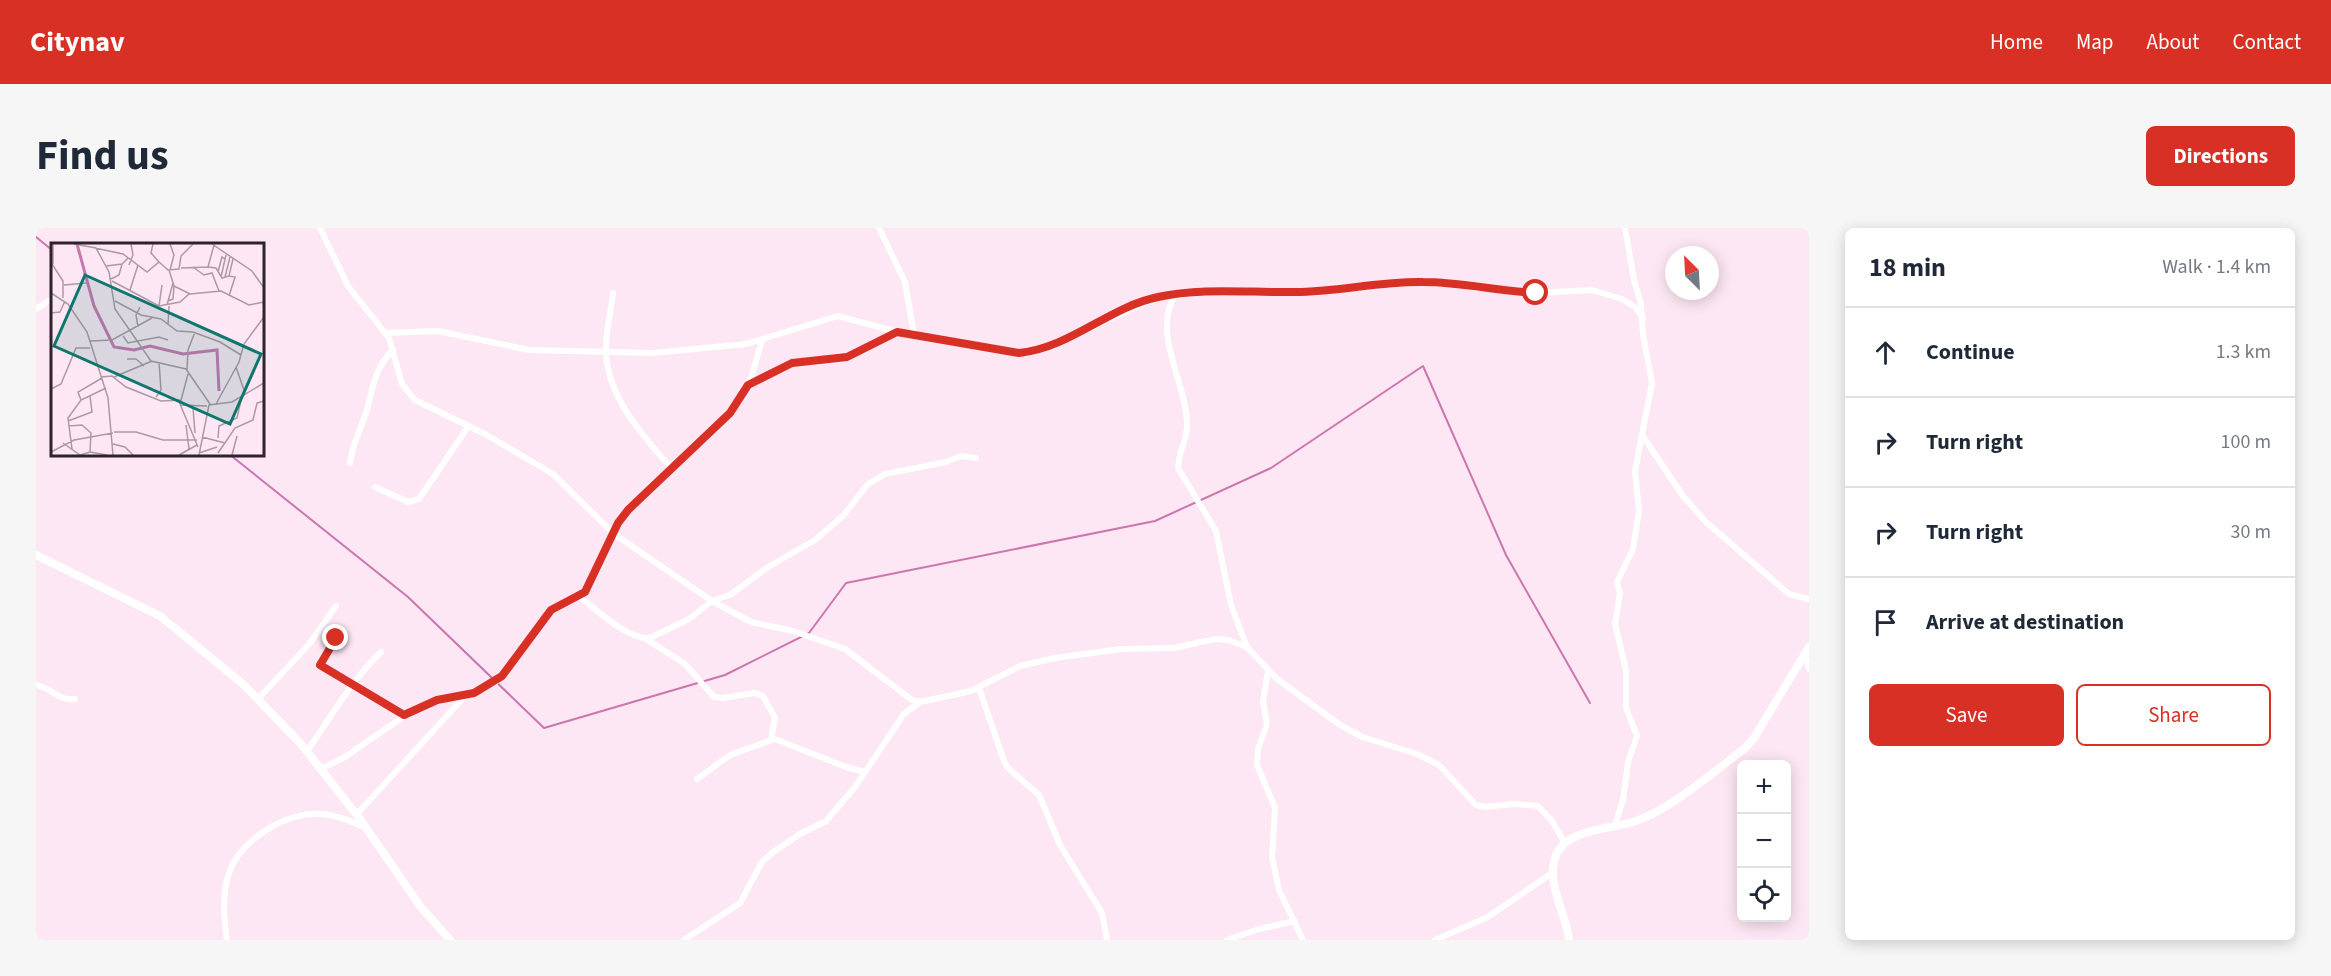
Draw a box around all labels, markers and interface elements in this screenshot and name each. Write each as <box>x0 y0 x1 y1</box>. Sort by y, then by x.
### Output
text: Citynav <box>30 22 125 62</box>
text: Home <box>1990 27 2043 57</box>
text: Map <box>2076 27 2114 57</box>
text: About <box>2147 27 2199 57</box>
text: Contact <box>2232 27 2301 57</box>
text: Find us <box>36 126 169 186</box>
button: Directions <box>2146 126 2295 186</box>
inset map <box>51 243 264 456</box>
north arrow <box>1665 246 1719 300</box>
text: 18 min <box>1869 249 1946 286</box>
text: Walk · 1.4 km <box>2162 253 2271 281</box>
route start <box>1522 279 1548 305</box>
icon: ahead <box>1869 336 1902 369</box>
text: Continue <box>1926 336 2015 368</box>
text: 1.3 km <box>2216 338 2271 366</box>
icon: right <box>1869 426 1902 459</box>
text: Turn right <box>1926 426 2023 458</box>
text: 100 m <box>2221 428 2271 456</box>
icon: right <box>1869 516 1902 549</box>
text: Turn right <box>1926 516 2023 548</box>
text: 30 m <box>2231 518 2271 546</box>
icon: arrive <box>1869 606 1902 639</box>
text: Arrive at destination <box>1926 606 2124 638</box>
route end <box>322 624 348 650</box>
button: Save <box>1869 684 2064 746</box>
button: Share <box>2076 684 2271 746</box>
map controls <box>1737 760 1791 922</box>
button: + <box>1737 760 1791 814</box>
button: − <box>1737 814 1791 868</box>
button: locate <box>1737 868 1791 922</box>

